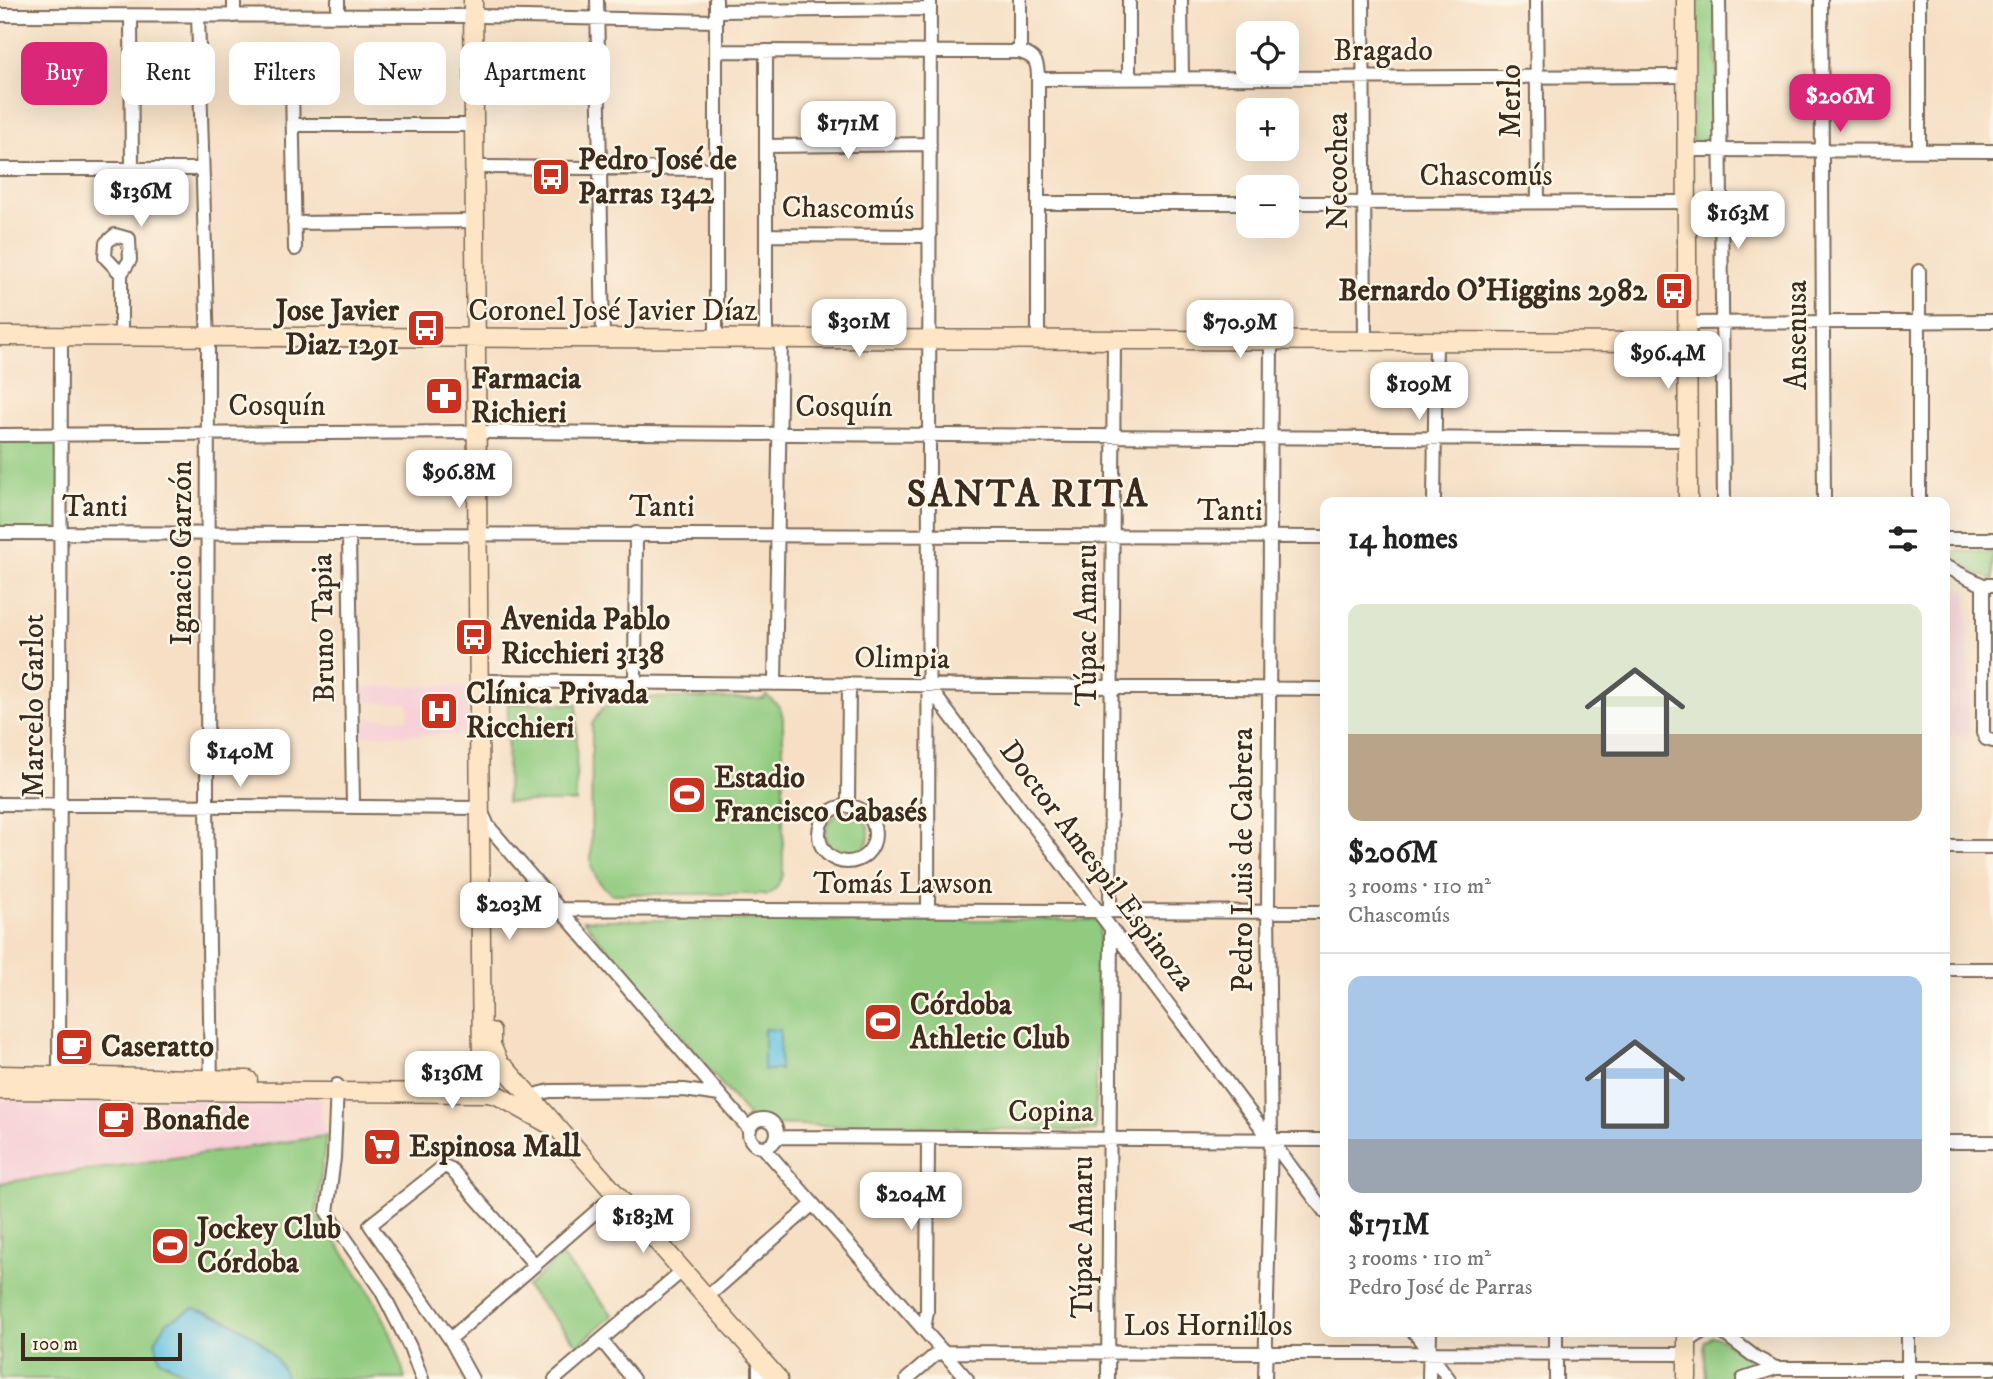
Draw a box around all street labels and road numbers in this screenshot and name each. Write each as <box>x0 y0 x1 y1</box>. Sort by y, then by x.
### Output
street label: Bragado <box>1333 33 1433 70</box>
street label: Merlo <box>1493 64 1530 138</box>
street label: Necochea <box>1320 112 1357 230</box>
street label: Chascomús <box>1420 158 1552 195</box>
street label: Chascomús <box>781 189 915 229</box>
street label: Ansenusa <box>1779 280 1816 390</box>
street label: Coronel José Javier Díaz <box>468 293 758 330</box>
street label: Cosquín <box>228 388 326 425</box>
street label: Cosquín <box>795 389 893 426</box>
street label: Ignacio Garzón <box>164 460 201 646</box>
street label: Tanti <box>62 489 128 526</box>
street label: Tanti <box>629 489 695 526</box>
street label: Tanti <box>1197 493 1263 530</box>
street label: Túpac Amaru <box>1069 544 1106 706</box>
street label: Bruno Tapia <box>304 553 344 703</box>
street label: Marcelo Garlot <box>16 614 53 798</box>
street label: Olimpia <box>854 640 950 678</box>
street label: Pedro Luis de Cabrera <box>1225 727 1262 992</box>
street label: Doctor Amespil Espinoza <box>991 734 1203 999</box>
street label: Tomás Lawson <box>813 866 993 903</box>
street label: Copina <box>1008 1094 1094 1131</box>
street label: Túpac Amaru <box>1065 1156 1102 1318</box>
street label: Los Hornillos <box>1124 1308 1292 1345</box>

